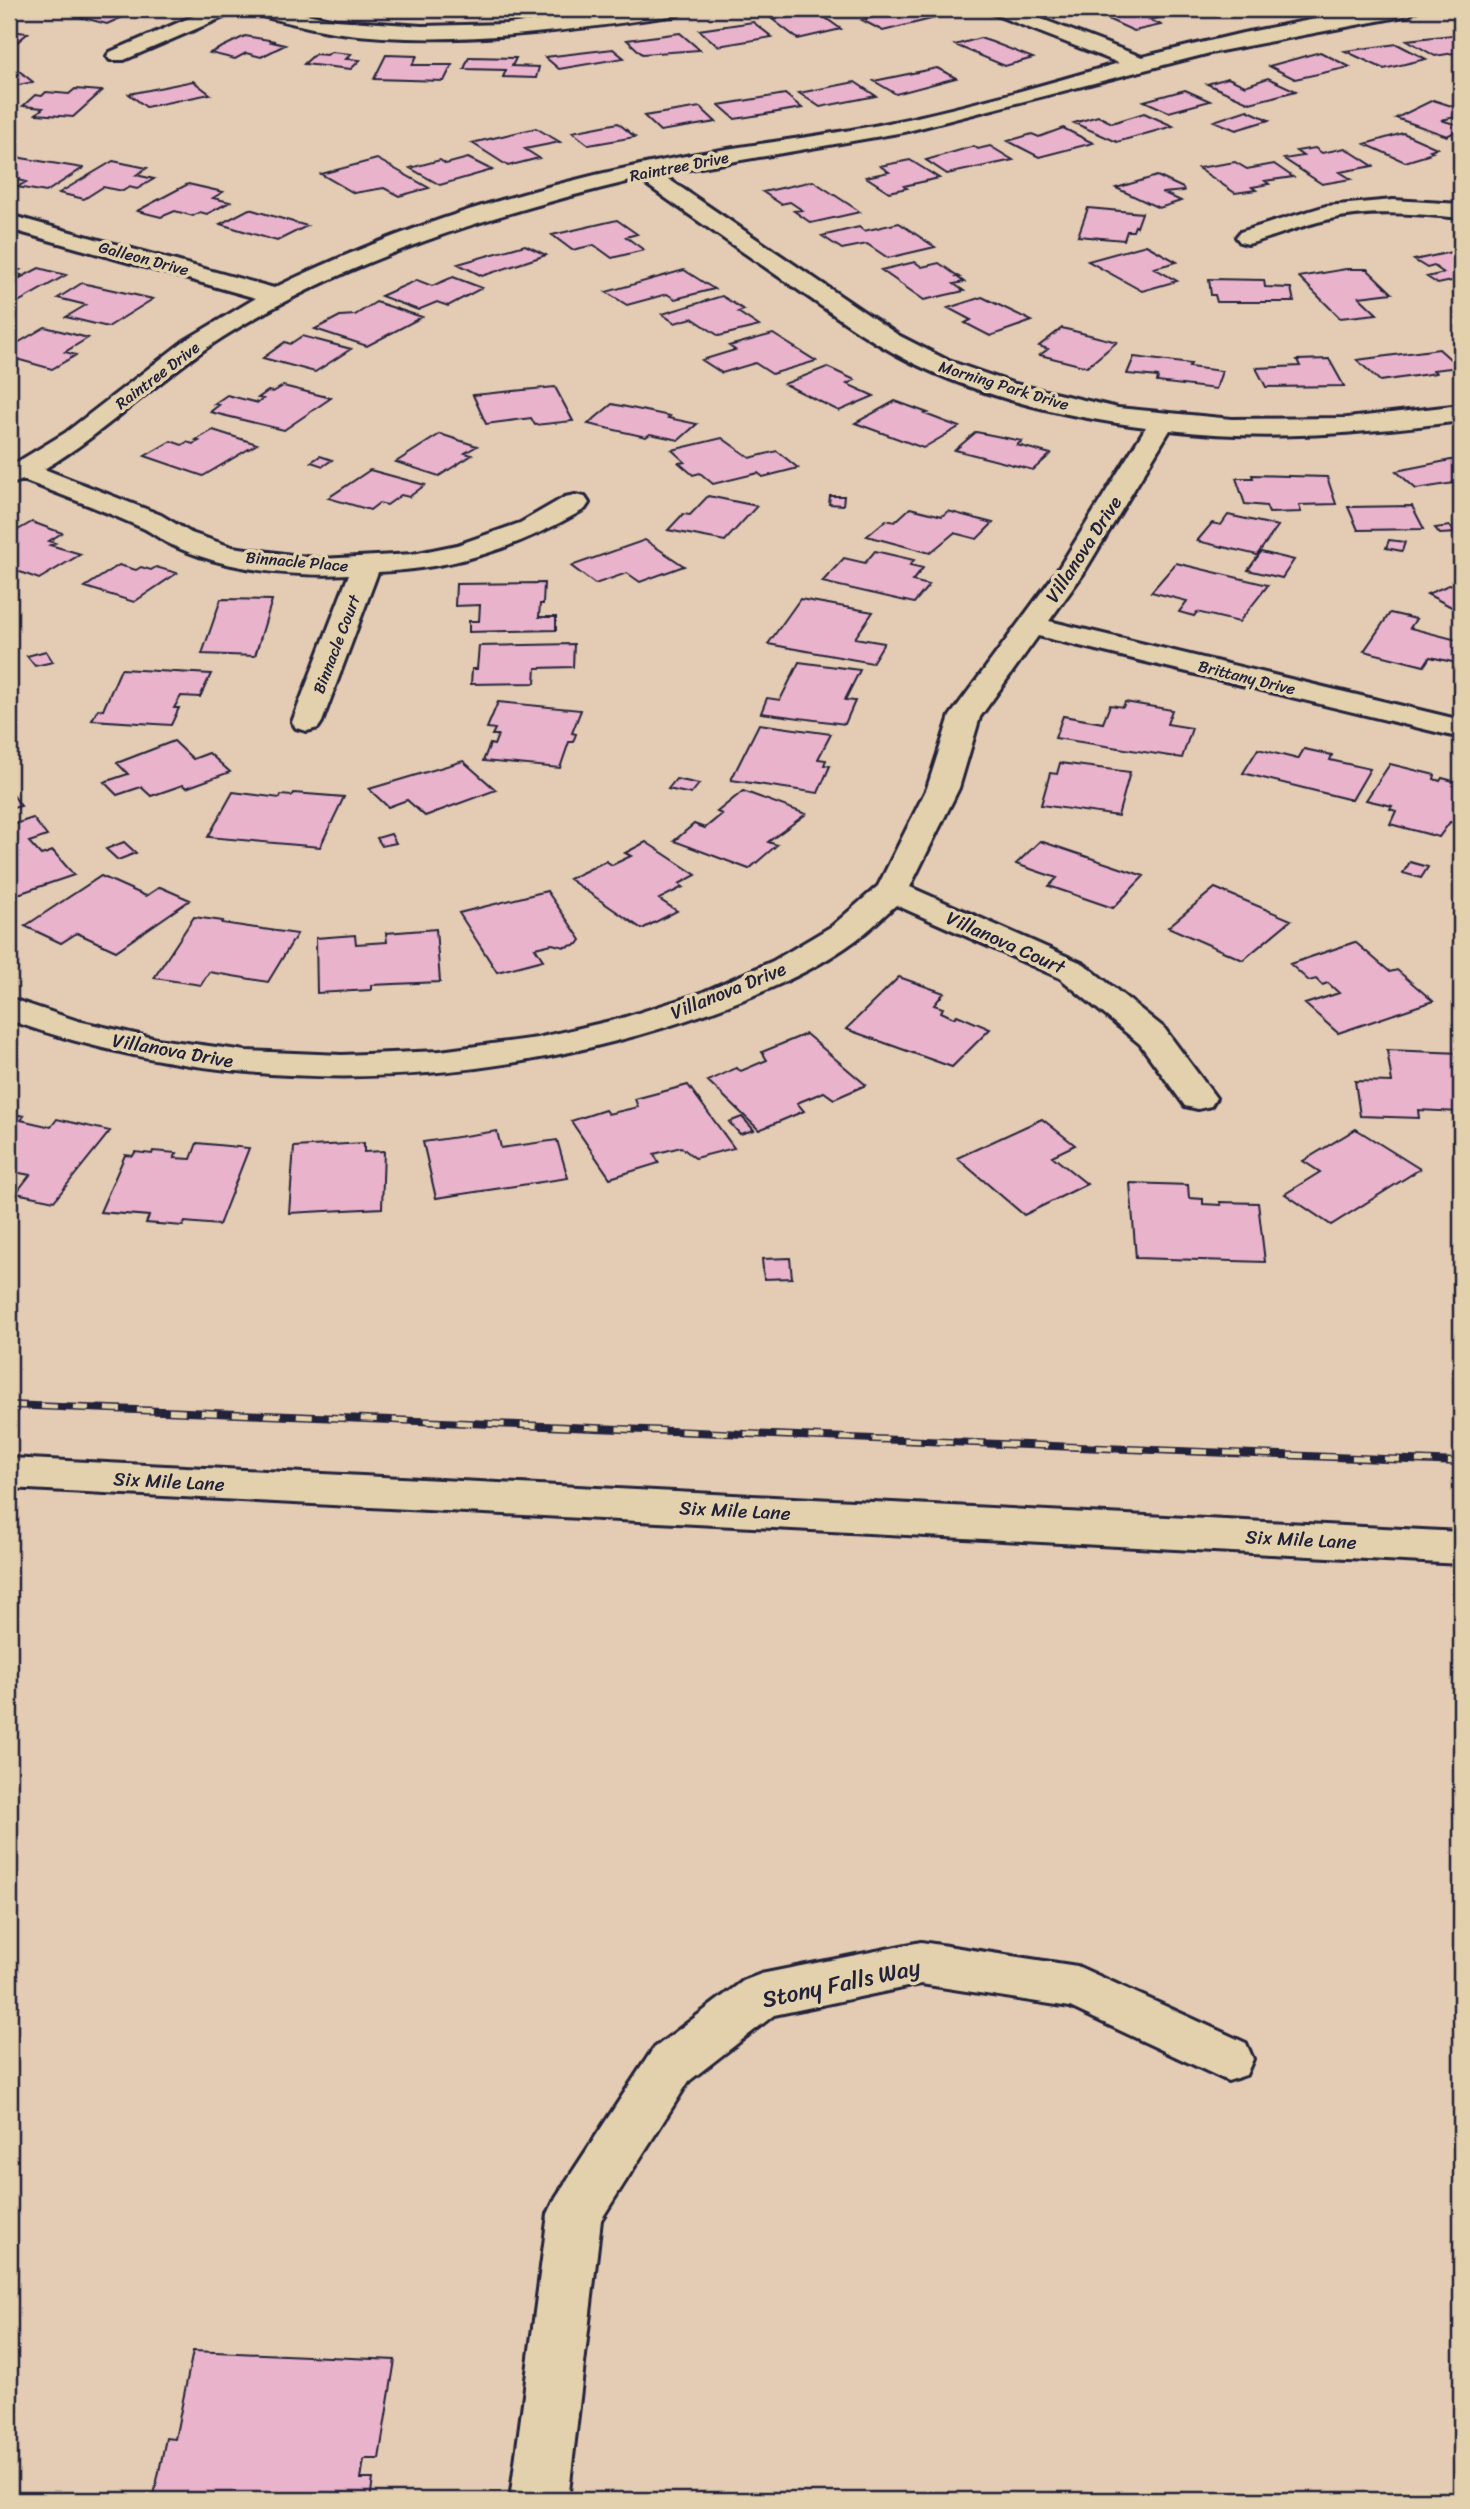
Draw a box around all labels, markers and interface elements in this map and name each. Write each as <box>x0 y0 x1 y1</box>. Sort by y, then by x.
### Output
street label: Raintree Drive <box>627 143 731 190</box>
street label: Galleon Drive <box>96 233 192 284</box>
street label: Raintree Drive <box>109 334 206 417</box>
street label: Morning Park Drive <box>935 352 1073 419</box>
street label: Villanova Drive <box>1036 489 1131 610</box>
street label: Binnacle Place <box>245 543 349 580</box>
street label: Binnacle Court <box>304 590 369 698</box>
street label: Brittany Drive <box>1195 651 1299 704</box>
street label: Villanova Court <box>941 902 1072 984</box>
street label: Villanova Drive <box>665 952 791 1029</box>
street label: Villanova Drive <box>110 1024 236 1077</box>
street label: Six Mile Lane <box>113 1462 226 1501</box>
street label: Six Mile Lane <box>679 1491 792 1530</box>
street label: Six Mile Lane <box>1245 1520 1358 1559</box>
street label: Stony Falls Way <box>758 1947 924 2020</box>

